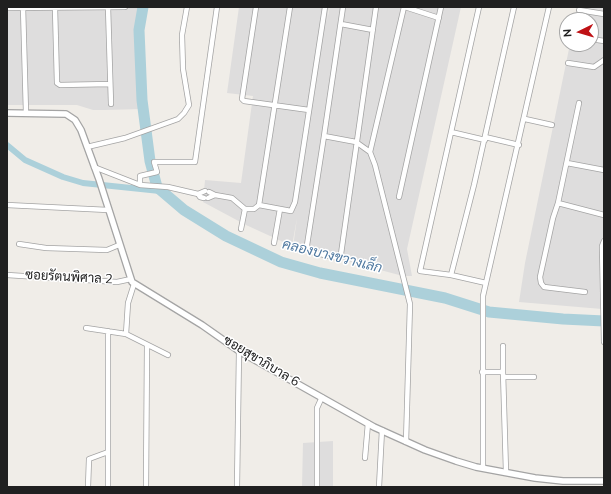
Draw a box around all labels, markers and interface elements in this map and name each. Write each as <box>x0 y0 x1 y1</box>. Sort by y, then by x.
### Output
north arrow <box>559 12 599 52</box>
text: N <box>560 28 575 38</box>
water label: คลองบางขวางเล็ก <box>280 236 384 278</box>
street label: ซอยรัตนพิศาล 2 <box>25 268 113 288</box>
street label: ซอยสุขาภิบาล 6 <box>220 333 302 391</box>

